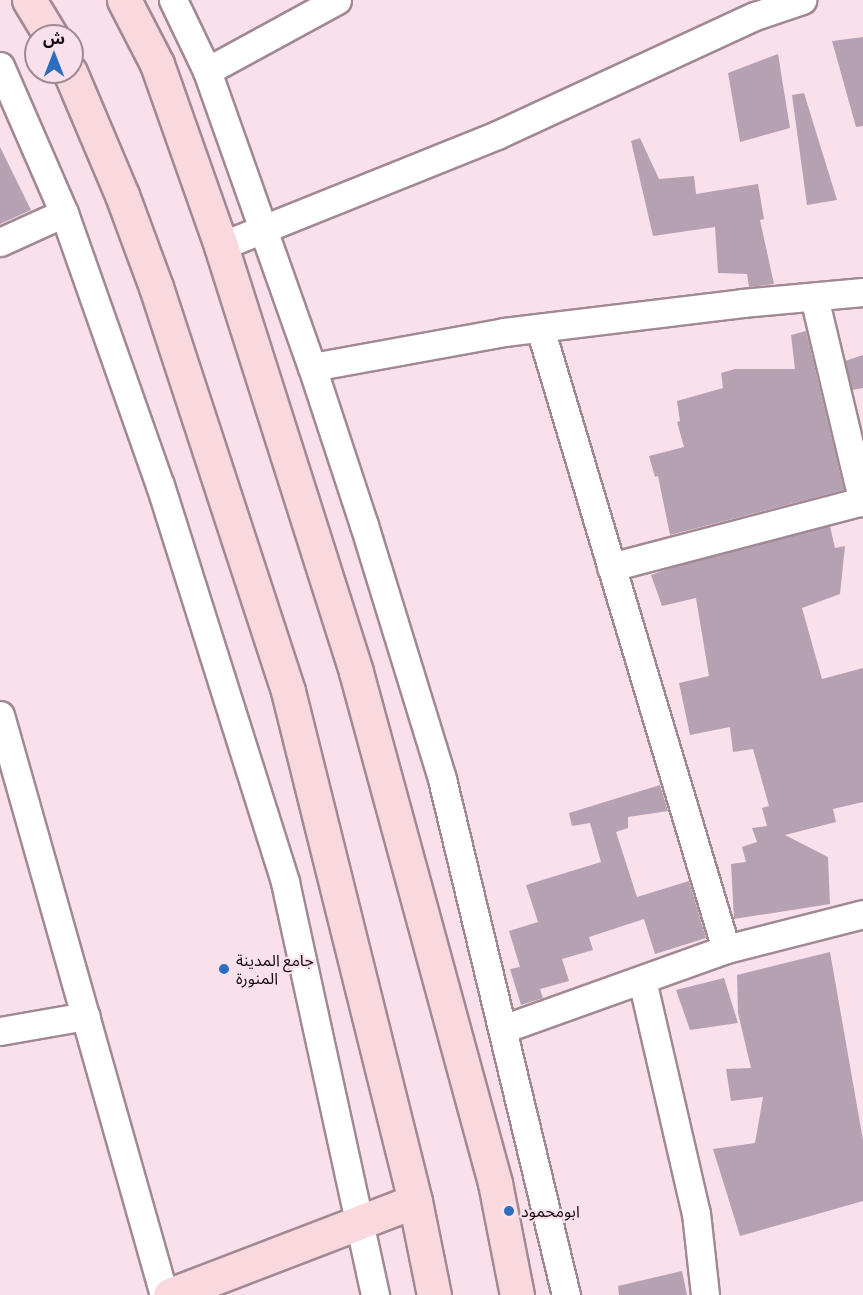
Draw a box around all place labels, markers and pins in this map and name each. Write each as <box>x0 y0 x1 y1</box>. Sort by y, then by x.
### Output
place label: جامع المدينة المنورة <box>236 950 314 988</box>
marker: جامع المدينة المنورة <box>217 962 231 976</box>
place label: ابومحمود <box>521 1201 580 1221</box>
marker: ابومحمود <box>502 1204 516 1218</box>

